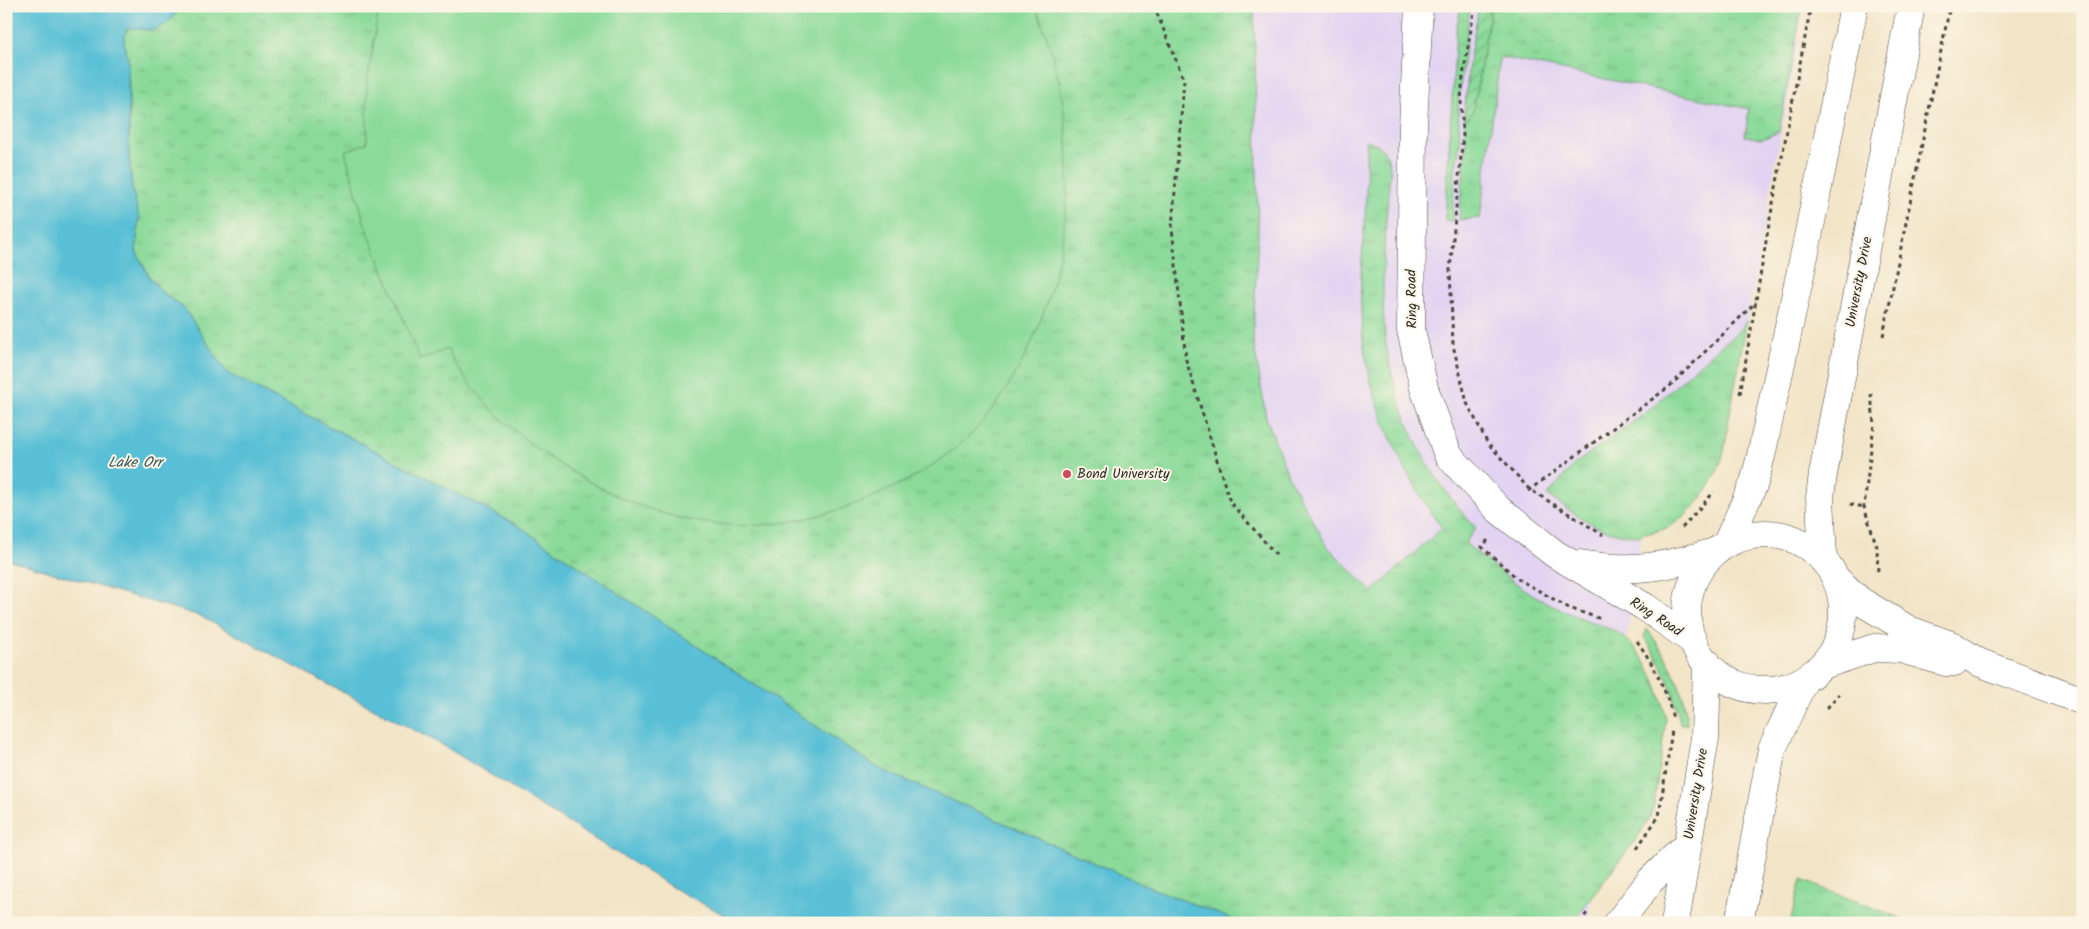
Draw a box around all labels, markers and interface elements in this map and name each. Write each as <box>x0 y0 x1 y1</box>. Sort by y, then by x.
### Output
street label: University Drive <box>1839 234 1879 329</box>
street label: Ring Road <box>1400 268 1424 329</box>
water label: Lake Orr <box>108 451 165 475</box>
place label: Bond University <box>1077 463 1170 485</box>
marker: Bond University <box>1061 468 1073 480</box>
street label: Ring Road <box>1625 592 1688 643</box>
street label: University Drive <box>1678 746 1714 841</box>

